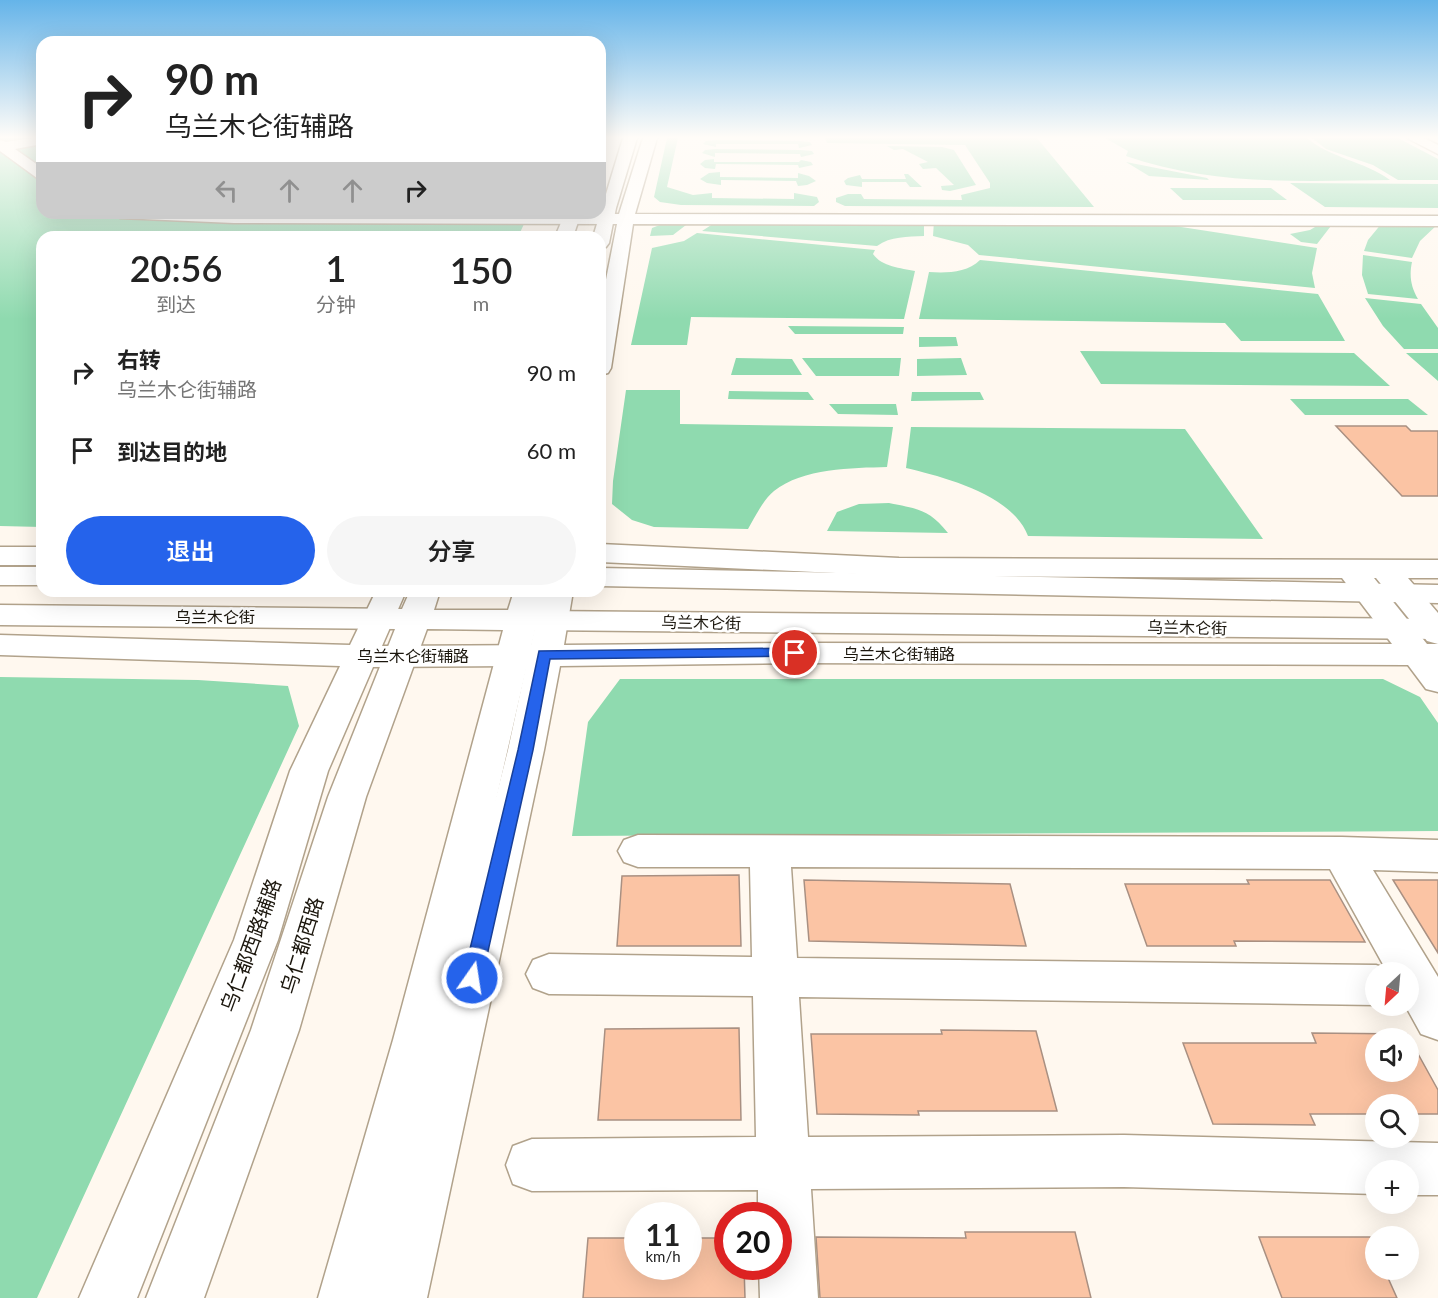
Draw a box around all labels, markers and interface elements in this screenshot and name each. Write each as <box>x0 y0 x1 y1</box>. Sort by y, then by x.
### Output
text: 90 m <box>165 54 259 104</box>
icon: right <box>66 60 144 138</box>
text: 乌兰木仑街辅路 <box>165 109 354 142</box>
icon: left <box>210 174 243 207</box>
icon: ahead <box>273 174 306 207</box>
icon: ahead <box>336 174 369 207</box>
icon: right <box>399 174 432 207</box>
text: 20:56 <box>130 246 222 290</box>
text: 1 <box>326 246 346 290</box>
text: 150 <box>450 248 512 292</box>
text: m <box>473 291 489 315</box>
text: 到达 <box>156 292 196 316</box>
text: 分钟 <box>316 292 356 316</box>
text: 右转 <box>117 346 161 373</box>
icon: right <box>66 356 99 389</box>
text: 90 m <box>527 359 576 386</box>
text: 乌兰木仑街辅路 <box>117 377 257 401</box>
icon: arrive <box>66 434 99 467</box>
text: 60 m <box>527 437 576 464</box>
text: 到达目的地 <box>117 438 227 465</box>
button: 退出 <box>66 516 315 585</box>
button: 分享 <box>327 516 576 585</box>
street label: 乌兰木仑街 <box>175 607 255 626</box>
street label: 乌兰木仑街 <box>661 612 741 632</box>
street label: 乌兰木仑街 <box>1147 617 1227 637</box>
pin <box>769 627 820 678</box>
icon: arrive <box>778 636 811 669</box>
street label: 乌兰木仑街辅路 <box>843 644 955 663</box>
street label: 乌兰木仑街辅路 <box>357 646 469 665</box>
street label: 乌仁都西路辅路 <box>215 875 285 1015</box>
street label: 乌仁都西路 <box>275 894 327 996</box>
position arrow <box>440 946 504 1010</box>
north arrow <box>1365 962 1419 1016</box>
map controls <box>1365 962 1419 1280</box>
button: sound <box>1365 1028 1419 1082</box>
button: search <box>1365 1094 1419 1148</box>
button: + <box>1365 1160 1419 1214</box>
speed limit sign: 20 <box>714 1202 792 1280</box>
text: 11 <box>646 1216 680 1252</box>
button: − <box>1365 1226 1419 1280</box>
text: km/h <box>645 1247 681 1265</box>

